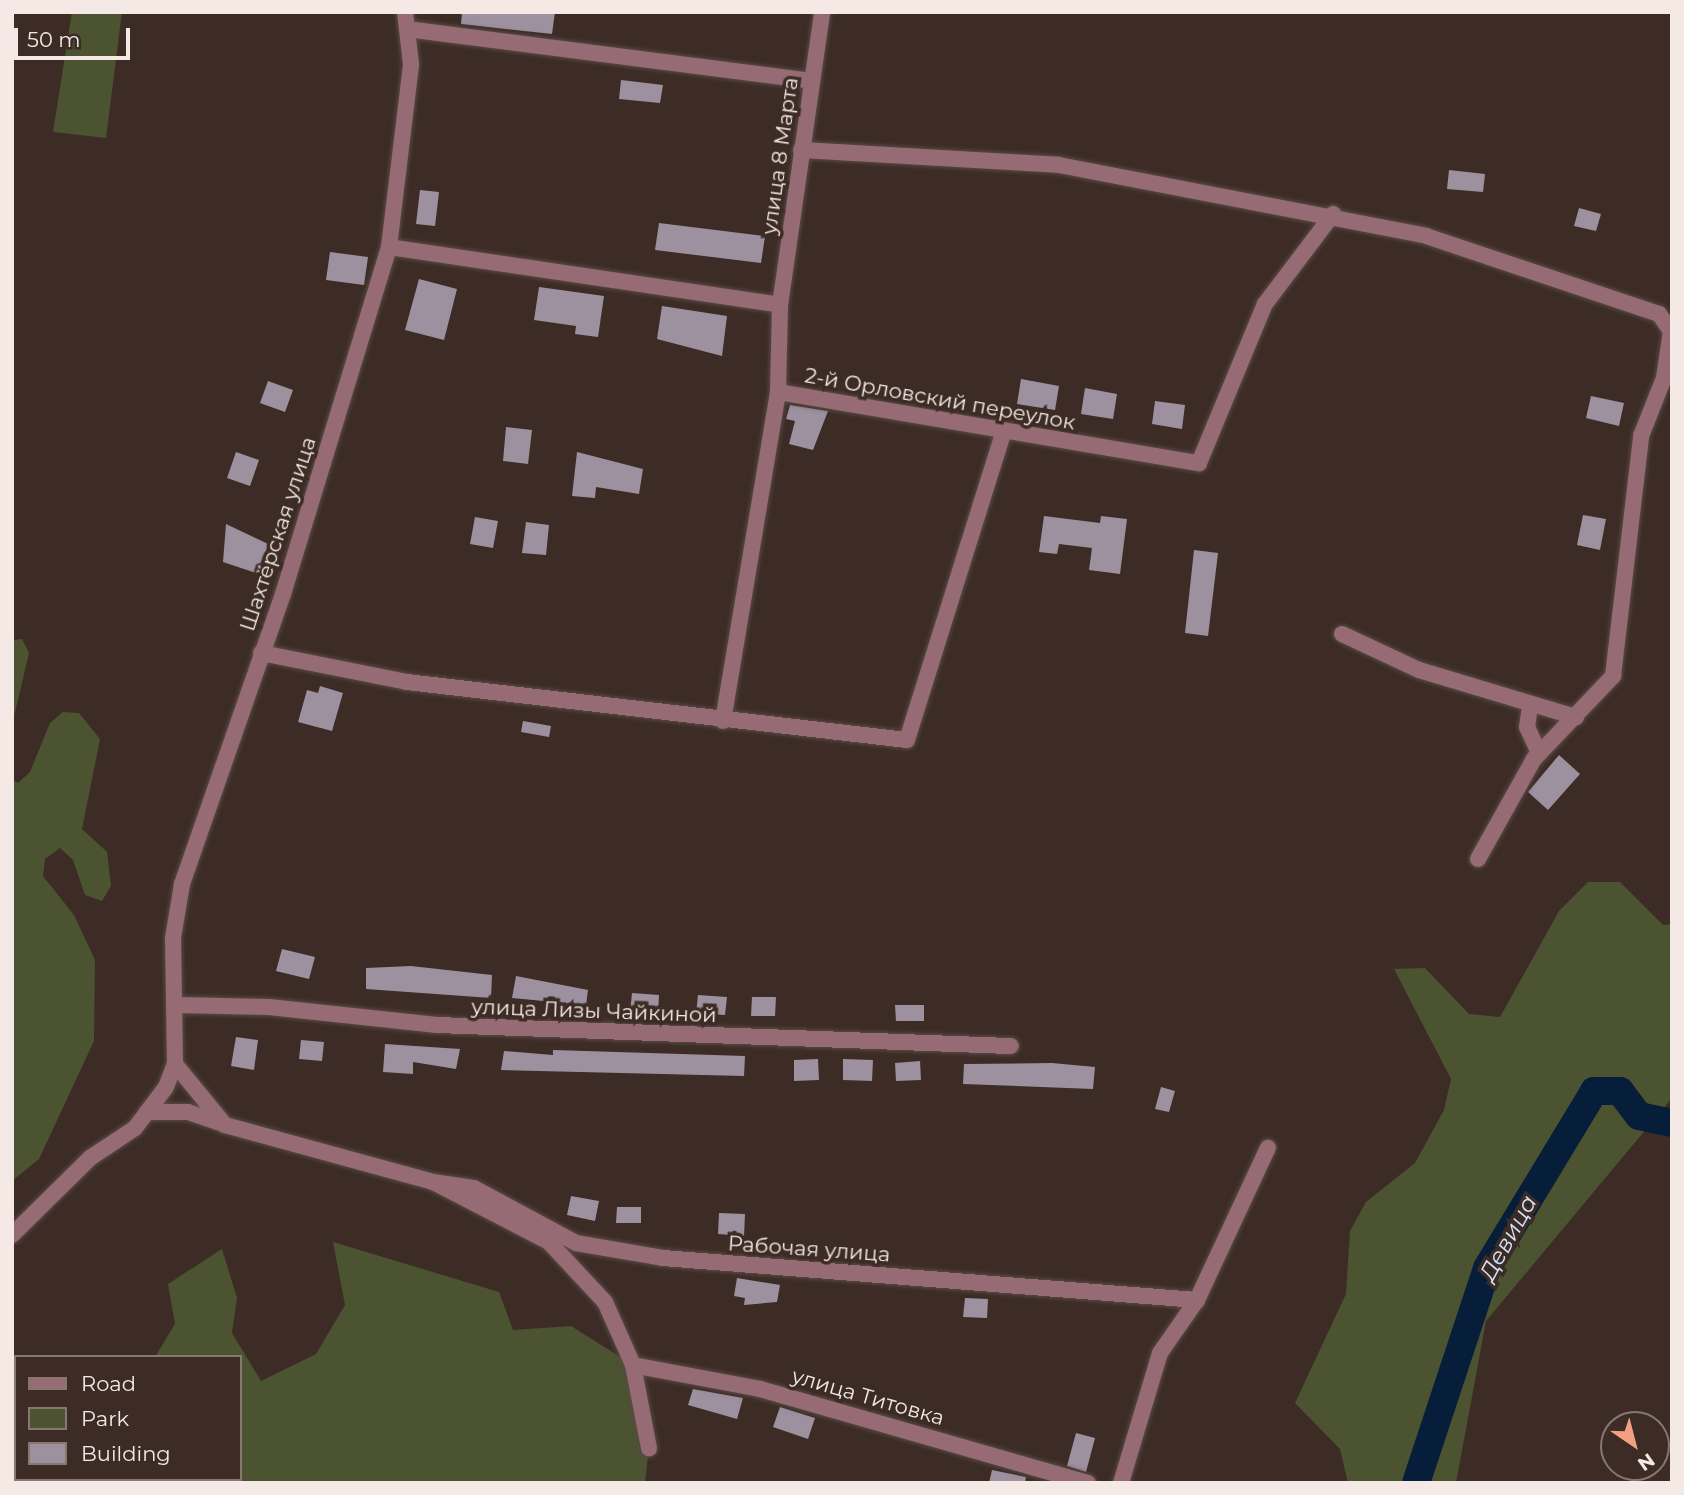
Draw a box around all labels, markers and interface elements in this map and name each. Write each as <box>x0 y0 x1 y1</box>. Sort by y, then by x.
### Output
scale bar <box>18 14 133 58</box>
text: 50 m <box>27 27 81 52</box>
street label: улица 8 Марта <box>756 76 804 236</box>
street label: 2-й Орловский переулок <box>803 363 1077 435</box>
street label: Шахтёрская улица <box>235 434 321 634</box>
street label: улица Лизы Чайкиной <box>471 994 717 1028</box>
water label: Девица <box>1473 1190 1543 1286</box>
street label: Рабочая улица <box>727 1231 891 1267</box>
legend <box>14 1355 242 1481</box>
street label: улица Титовка <box>789 1363 947 1431</box>
text: Road <box>81 1371 136 1396</box>
text: Park <box>81 1406 129 1431</box>
north arrow <box>1600 1411 1670 1481</box>
text: Building <box>81 1441 171 1466</box>
text: N <box>1633 1448 1659 1476</box>

